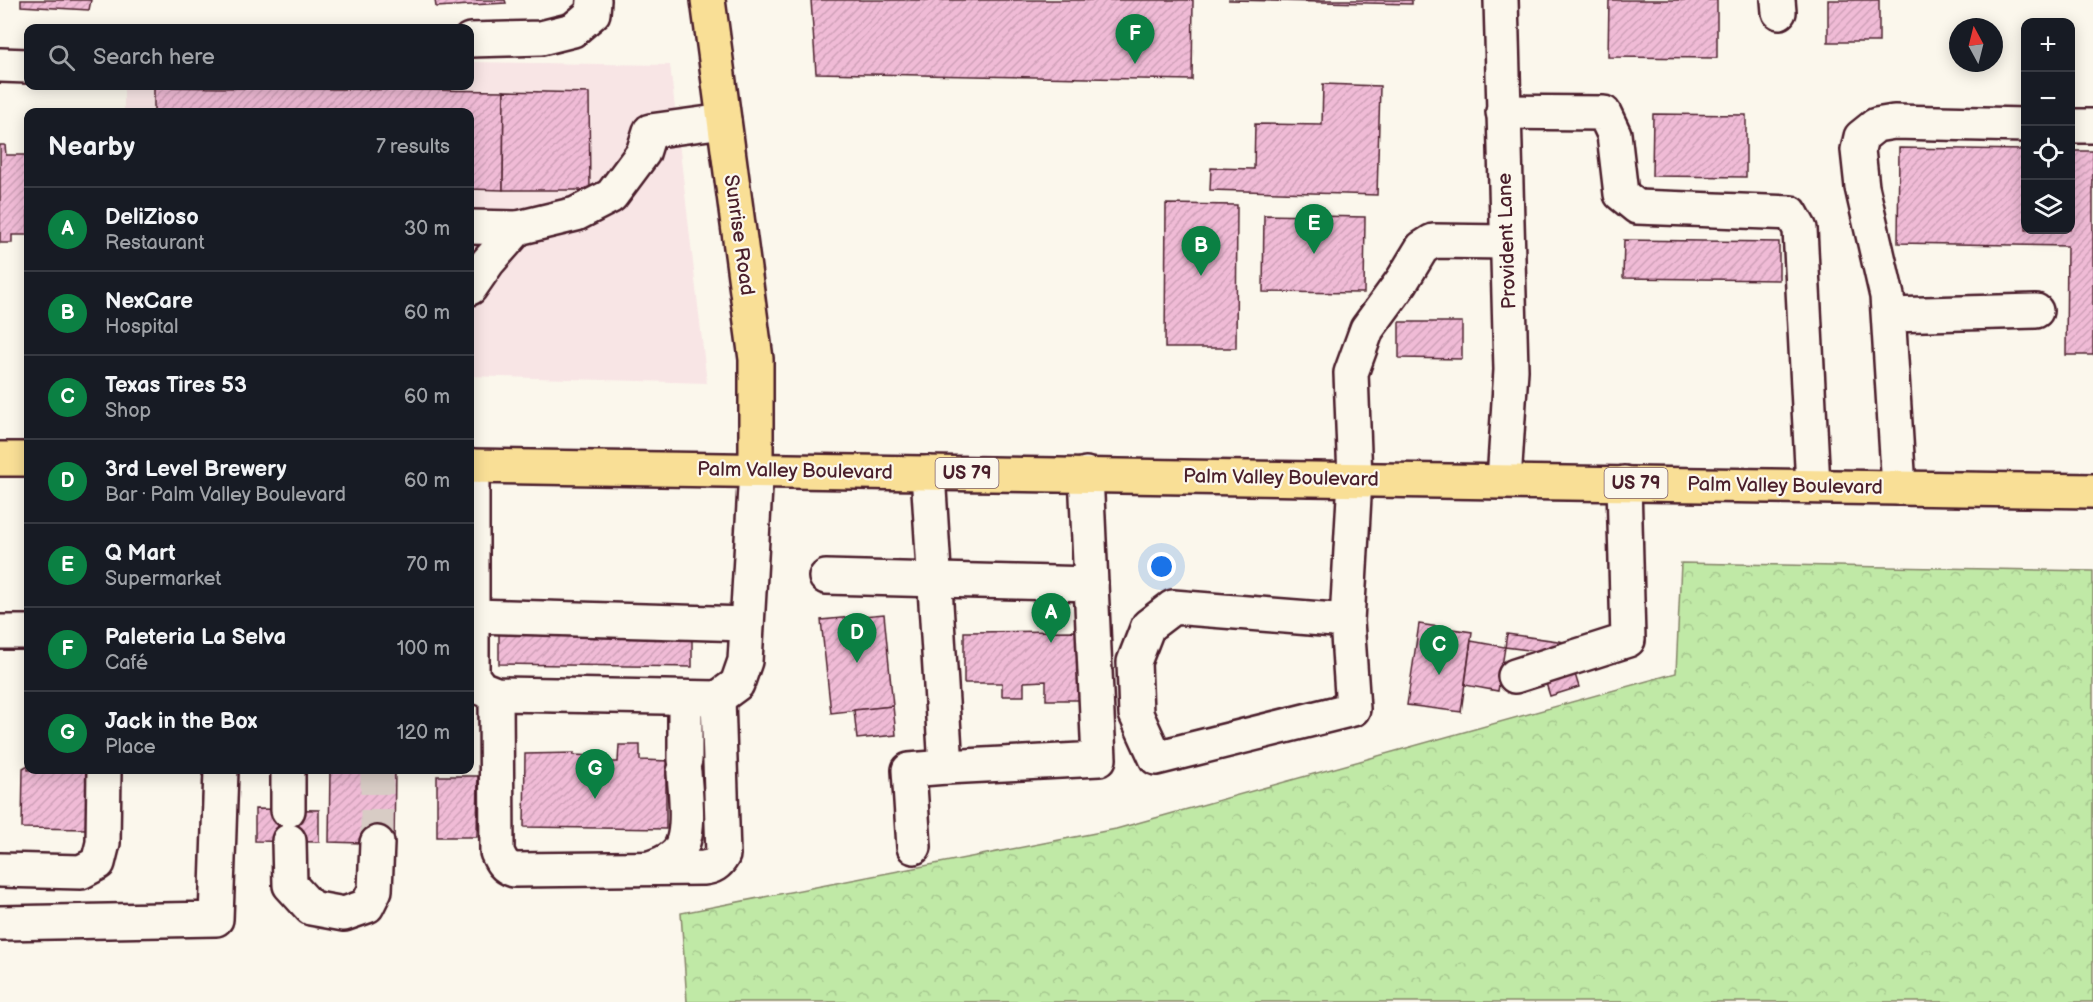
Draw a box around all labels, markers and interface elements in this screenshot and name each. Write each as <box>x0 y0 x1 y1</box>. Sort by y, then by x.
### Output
pin: F <box>1116 14 1154 64</box>
north arrow <box>1949 18 2003 72</box>
map controls <box>2021 18 2075 234</box>
button: + <box>2021 18 2075 72</box>
search box <box>24 24 474 90</box>
icon: search <box>45 41 78 74</box>
text: Search here <box>93 44 215 71</box>
button: − <box>2021 72 2075 126</box>
button: locate <box>2021 126 2075 180</box>
text: Nearby <box>48 132 135 163</box>
text: 7 results <box>376 135 450 159</box>
street label: Provident Lane <box>1493 172 1521 310</box>
street label: Sunrise Road <box>719 173 759 297</box>
button: layers <box>2021 180 2075 234</box>
text: DeliZioso <box>105 204 199 231</box>
pin: E <box>1294 204 1334 254</box>
text: A <box>61 217 74 241</box>
text: 30 m <box>404 217 450 241</box>
pin: B <box>1182 226 1220 276</box>
text: Restaurant <box>105 231 205 255</box>
text: NexCare <box>105 288 193 315</box>
text: B <box>60 301 75 325</box>
text: 60 m <box>404 301 450 325</box>
text: Hospital <box>105 315 178 339</box>
text: Texas Tires 53 <box>105 372 247 399</box>
text: C <box>60 385 75 409</box>
text: 60 m <box>404 385 450 409</box>
text: Shop <box>105 399 151 423</box>
text: 3rd Level Brewery <box>105 456 287 483</box>
street label: Palm Valley Boulevard <box>697 457 893 485</box>
road number: US 79 <box>936 458 998 488</box>
street label: Palm Valley Boulevard <box>1183 464 1379 492</box>
road number: US 79 <box>1604 468 1668 498</box>
text: D <box>61 469 74 493</box>
text: 60 m <box>404 469 450 493</box>
street label: Palm Valley Boulevard <box>1687 472 1883 500</box>
text: Bar · Palm Valley Boulevard <box>105 483 346 507</box>
text: Q Mart <box>105 540 176 567</box>
your location <box>1147 552 1176 581</box>
text: E <box>61 553 74 577</box>
text: 70 m <box>406 553 450 577</box>
text: Supermarket <box>105 567 221 591</box>
pin: A <box>1032 594 1070 643</box>
pin: D <box>838 614 876 663</box>
text: Paleteria La Selva <box>105 624 286 651</box>
pin: C <box>1420 626 1458 675</box>
text: F <box>61 637 74 661</box>
text: 100 m <box>397 637 450 661</box>
text: Café <box>105 651 148 675</box>
text: Jack in the Box <box>105 708 257 735</box>
text: G <box>60 721 75 745</box>
text: 120 m <box>397 721 450 745</box>
text: Place <box>105 735 156 759</box>
pin: G <box>576 750 614 799</box>

